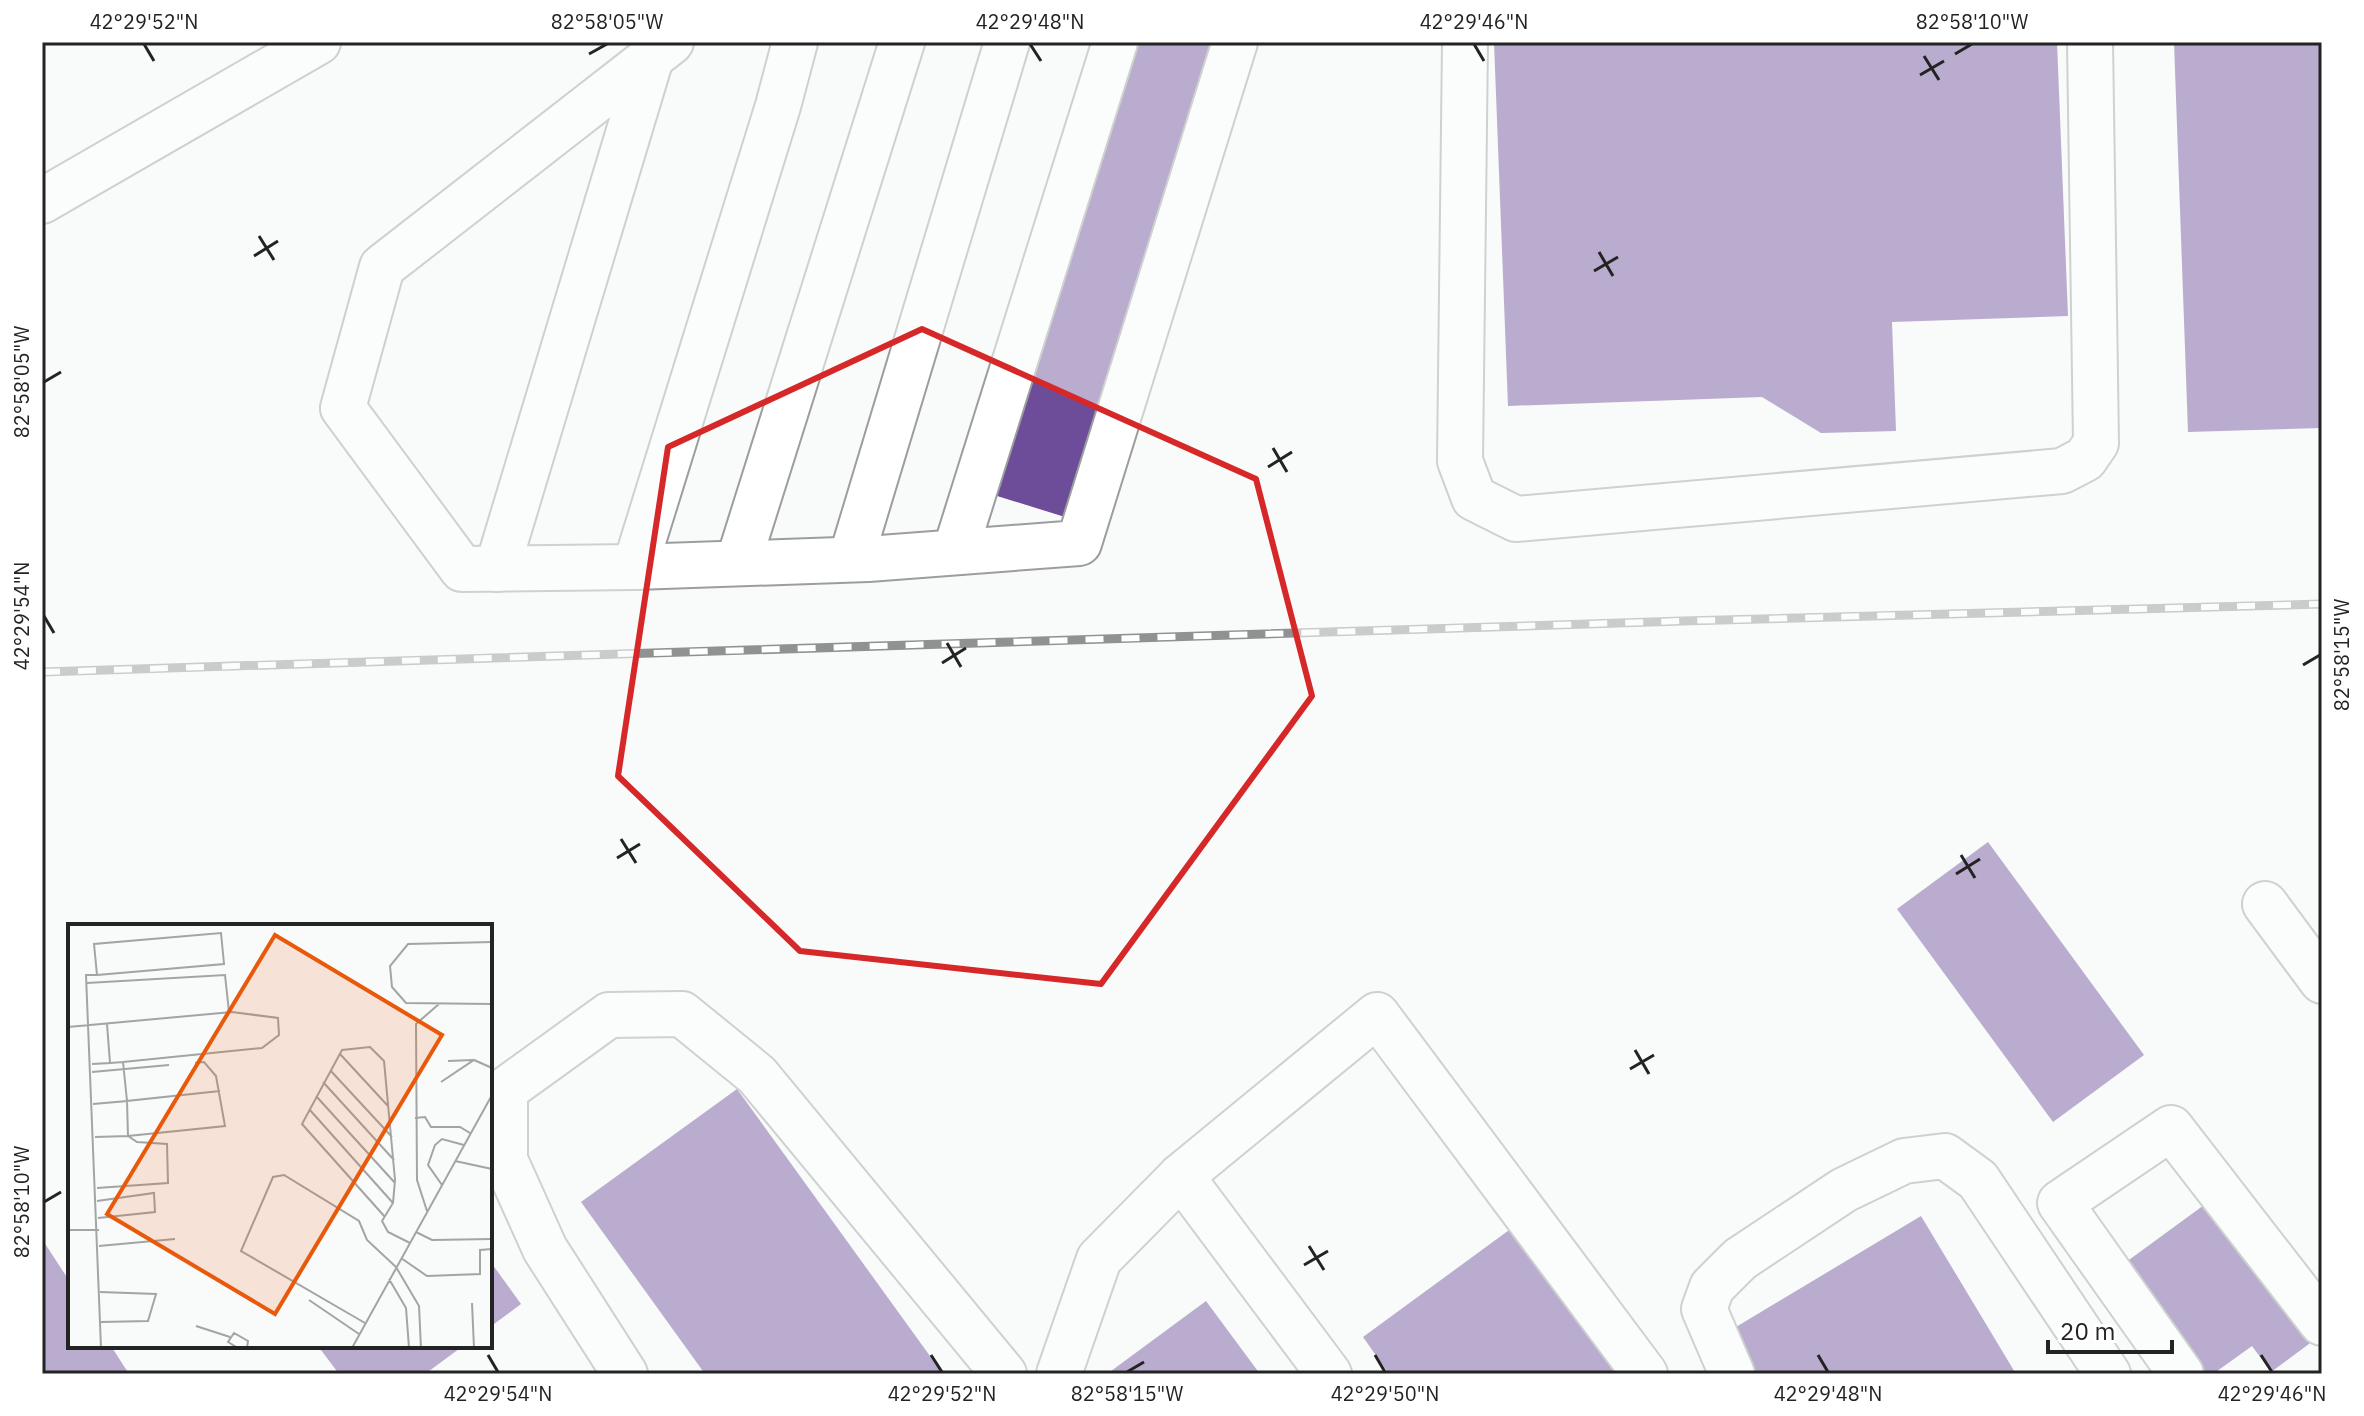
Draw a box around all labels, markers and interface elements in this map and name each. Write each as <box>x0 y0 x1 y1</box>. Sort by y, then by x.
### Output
text: 42°29'52"N <box>90 8 198 35</box>
text: 82°58'05"W <box>551 8 664 35</box>
text: 42°29'48"N <box>976 8 1084 35</box>
text: 42°29'46"N <box>1420 8 1528 35</box>
text: 82°58'10"W <box>1916 8 2029 35</box>
text: 82°58'05"W <box>8 325 35 438</box>
text: 42°29'54"N <box>8 562 35 670</box>
text: 82°58'15"W <box>2328 598 2355 711</box>
inset map <box>68 924 492 1348</box>
text: 82°58'10"W <box>8 1145 35 1258</box>
scale bar <box>2048 1304 2172 1354</box>
text: 20 m <box>2060 1315 2115 1347</box>
text: 42°29'54"N <box>444 1380 552 1407</box>
text: 42°29'52"N <box>888 1380 996 1407</box>
text: 82°58'15"W <box>1071 1380 1184 1407</box>
text: 42°29'50"N <box>1331 1380 1439 1407</box>
text: 42°29'48"N <box>1774 1380 1882 1407</box>
text: 42°29'46"N <box>2218 1380 2326 1407</box>

